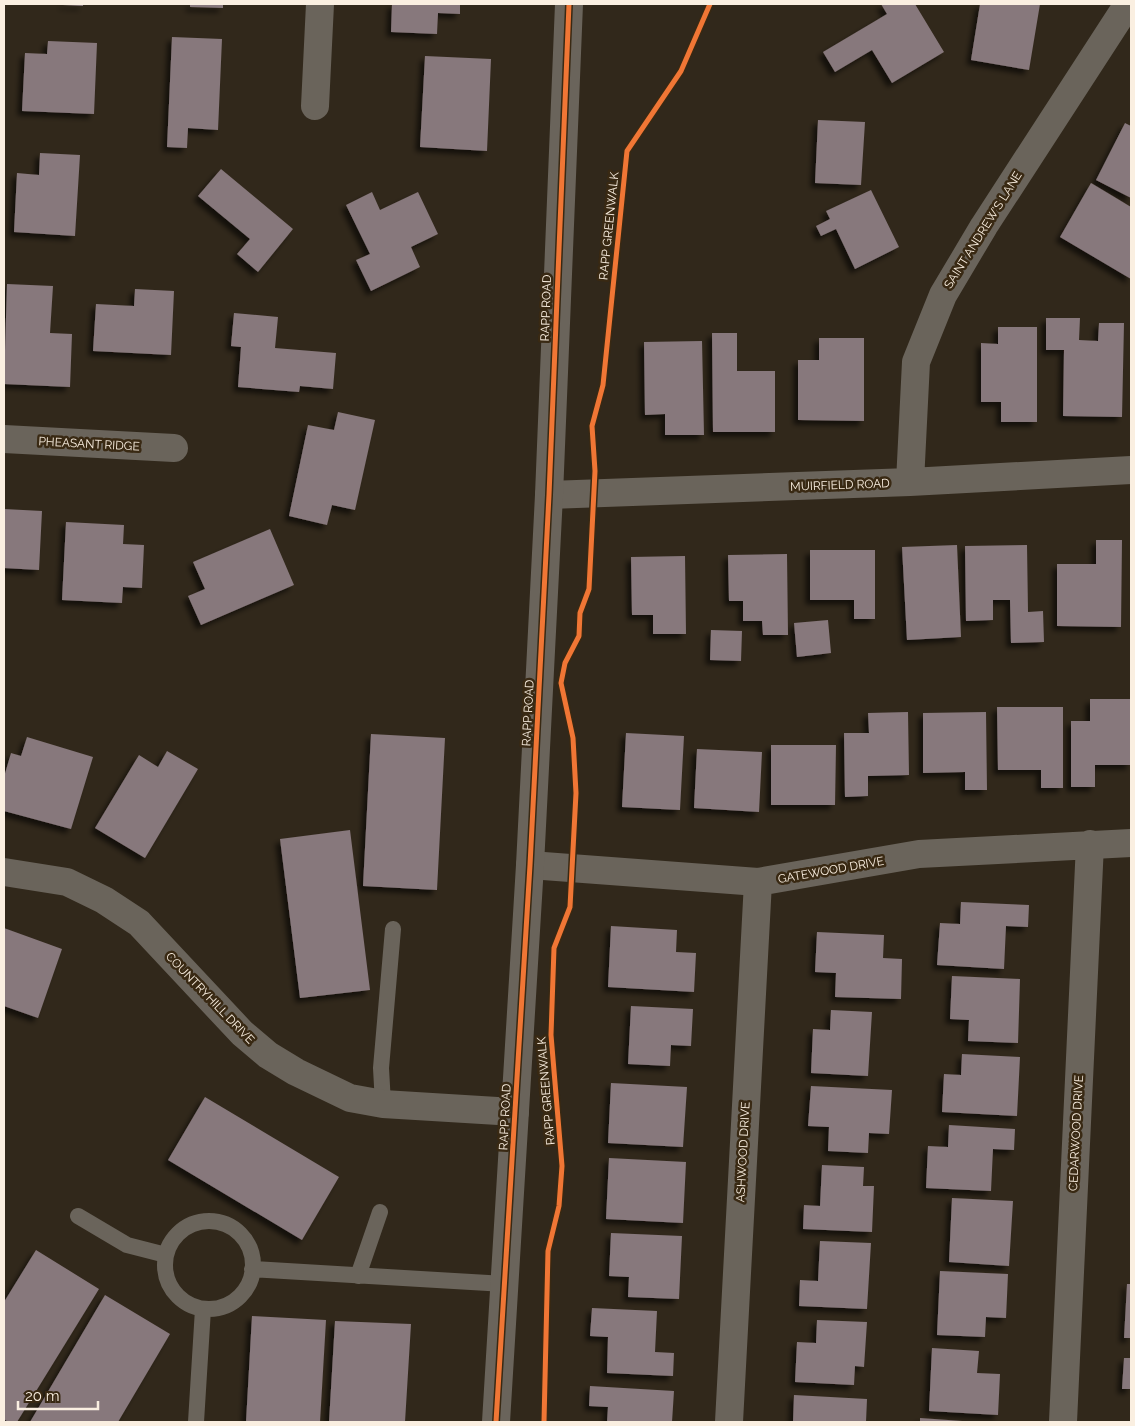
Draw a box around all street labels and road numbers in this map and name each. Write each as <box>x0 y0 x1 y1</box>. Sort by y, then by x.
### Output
street label: SAINT ANDREW'S LANE <box>941 169 1025 291</box>
street label: RAPP GREENWALK <box>596 171 622 281</box>
street label: RAPP ROAD <box>538 274 554 342</box>
street label: PHEASANT RIDGE <box>38 434 140 454</box>
street label: MUIRFIELD ROAD <box>790 476 890 494</box>
street label: RAPP ROAD <box>519 679 537 747</box>
street label: GATEWOOD DRIVE <box>777 854 885 886</box>
street label: COUNTRYHILL DRIVE <box>163 949 257 1047</box>
street label: RAPP GREENWALK <box>534 1036 558 1146</box>
street label: CEDARWOOD DRIVE <box>1066 1075 1086 1191</box>
street label: RAPP ROAD <box>496 1083 514 1151</box>
street label: ASHWOOD DRIVE <box>733 1101 753 1203</box>

